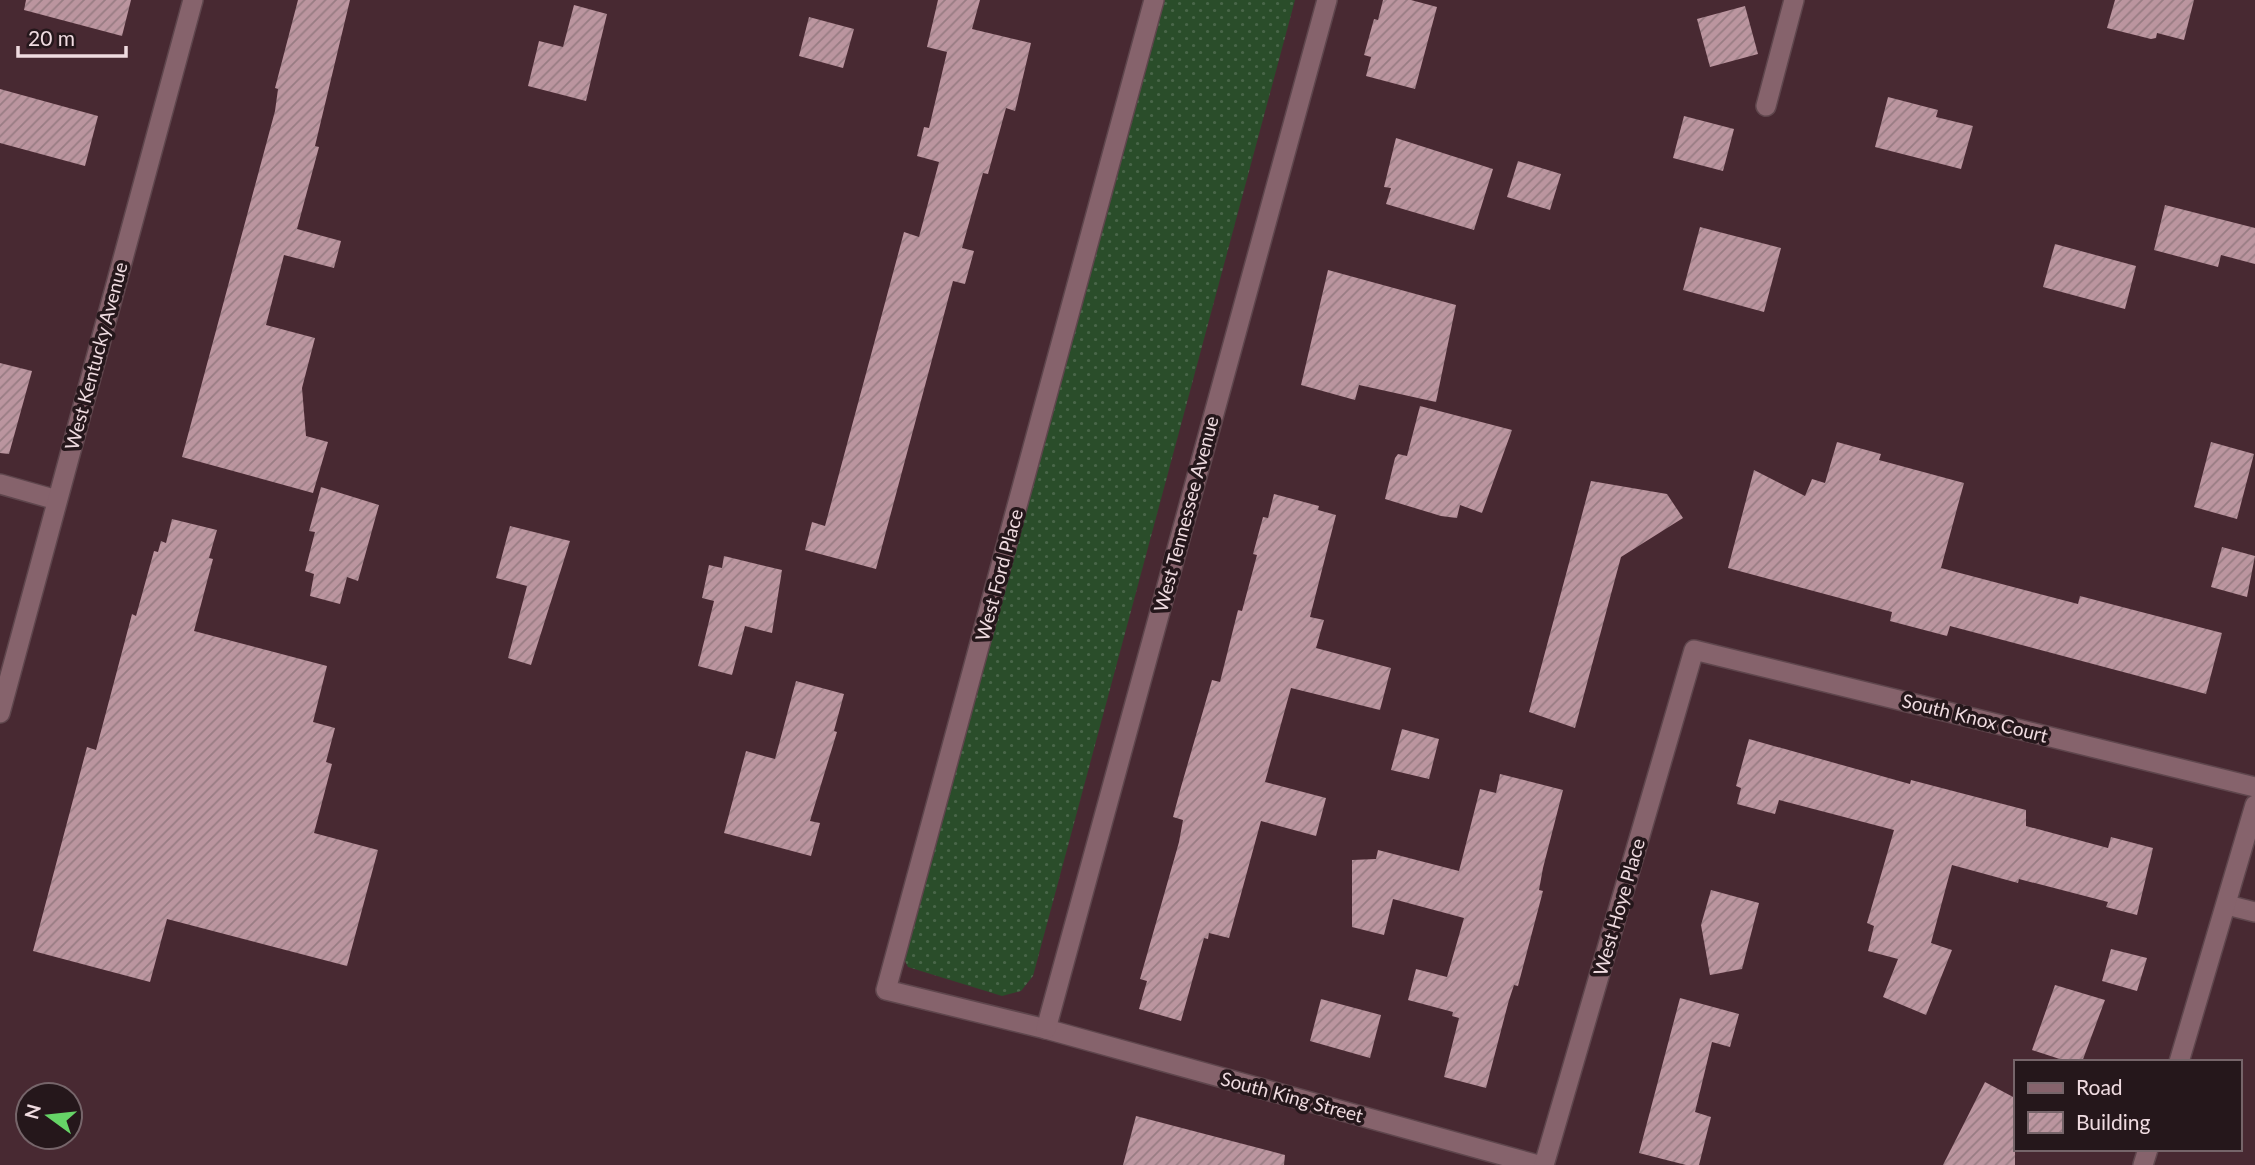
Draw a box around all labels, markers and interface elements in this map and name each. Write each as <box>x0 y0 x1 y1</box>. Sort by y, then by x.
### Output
scale bar <box>18 14 126 58</box>
text: 20 m <box>28 25 75 50</box>
street label: West Kentucky Avenue <box>59 259 132 452</box>
street label: West Tennessee Avenue <box>1148 413 1223 614</box>
street label: West Ford Place <box>970 506 1027 643</box>
street label: South Knox Court <box>1900 688 2051 747</box>
street label: West Hoye Place <box>1588 836 1649 978</box>
legend <box>2014 1060 2241 1151</box>
street label: South King Street <box>1218 1066 1366 1127</box>
text: Road <box>2076 1074 2123 1099</box>
north arrow <box>14 1081 84 1151</box>
text: N <box>19 1101 45 1122</box>
text: Building <box>2076 1109 2151 1134</box>

